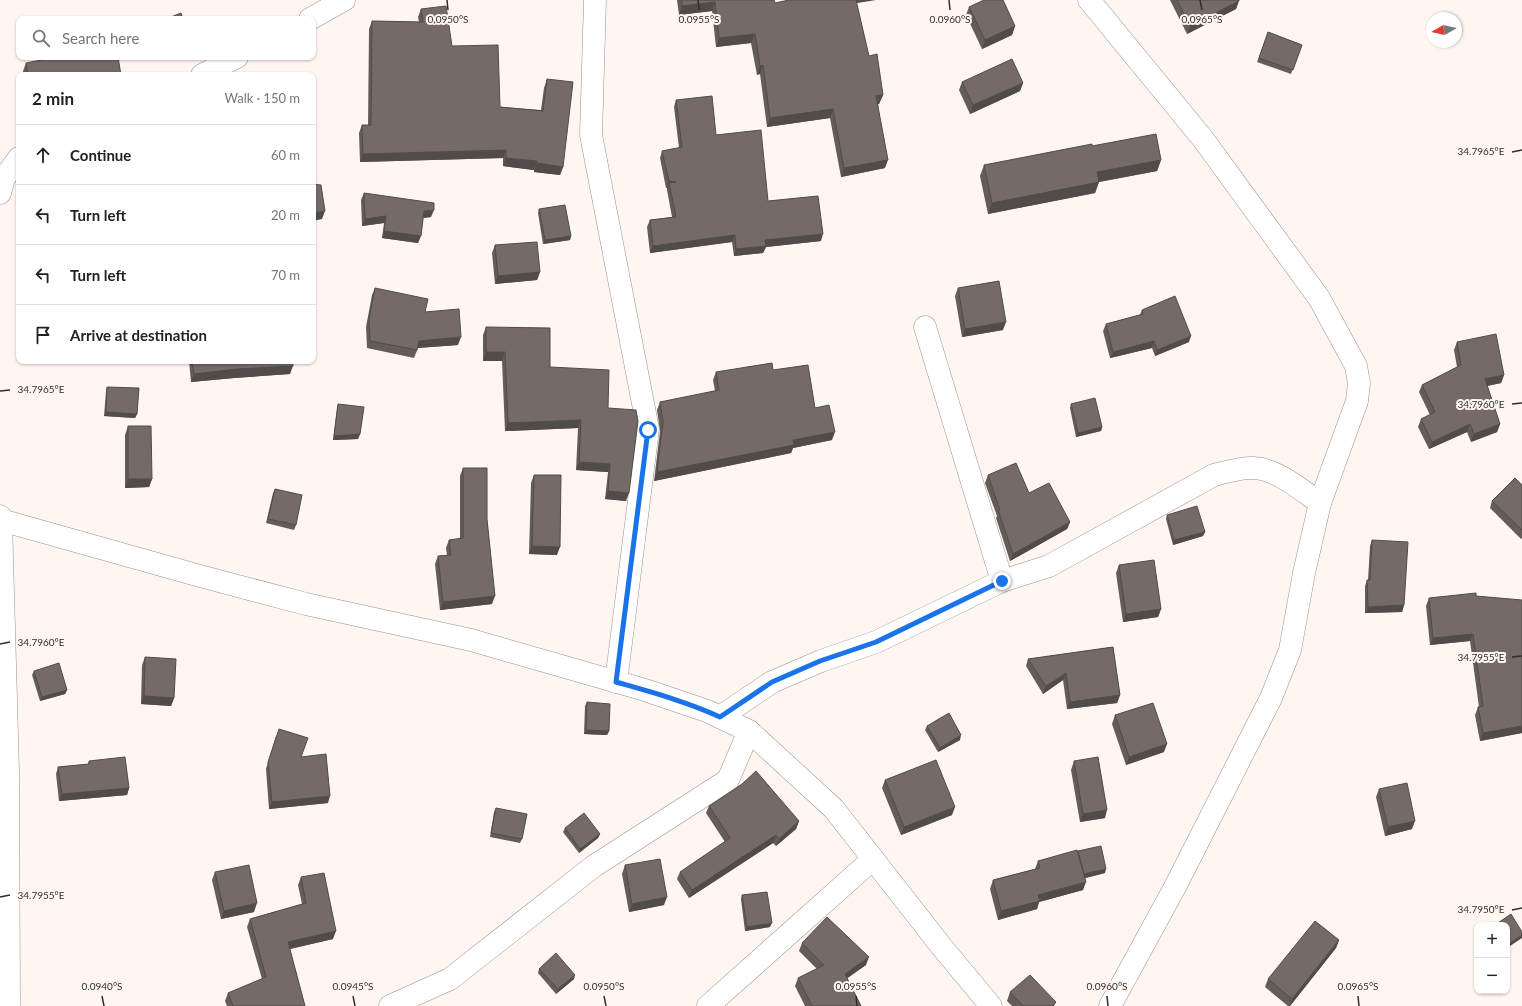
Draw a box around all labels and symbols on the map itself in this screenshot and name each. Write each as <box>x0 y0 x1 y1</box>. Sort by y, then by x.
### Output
north arrow <box>1426 12 1462 48</box>
text: 0.0950°S <box>428 13 468 25</box>
text: 0.0955°S <box>679 13 719 25</box>
text: 0.0960°S <box>930 13 970 25</box>
text: 0.0965°S <box>1182 13 1222 25</box>
text: 34.7965°E <box>1457 145 1505 157</box>
text: 34.7965°E <box>17 383 65 395</box>
text: 34.7960°E <box>1457 398 1505 410</box>
route start <box>639 421 657 439</box>
route end <box>993 572 1011 590</box>
text: 34.7960°E <box>17 636 65 648</box>
text: 34.7955°E <box>1457 651 1505 663</box>
text: 34.7955°E <box>17 889 65 901</box>
text: 34.7950°E <box>1457 903 1505 915</box>
text: 0.0940°S <box>82 980 122 992</box>
text: 0.0945°S <box>333 980 373 992</box>
text: 0.0950°S <box>584 980 624 992</box>
text: 0.0955°S <box>836 980 876 992</box>
text: 0.0960°S <box>1087 980 1127 992</box>
text: 0.0965°S <box>1338 980 1378 992</box>

